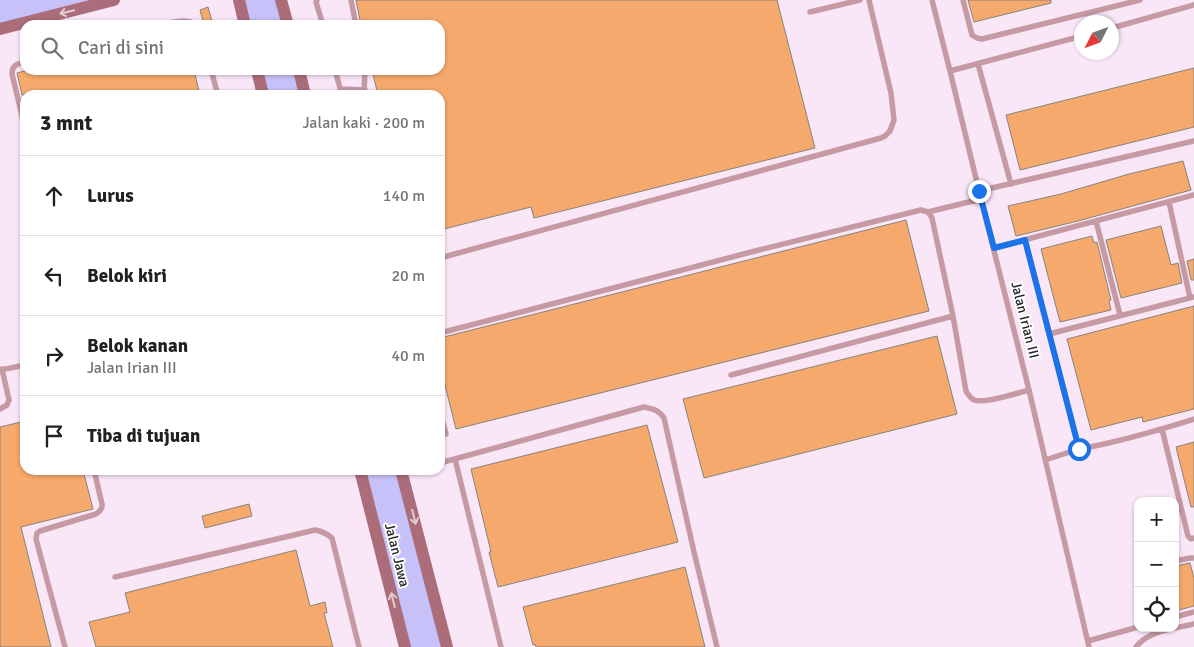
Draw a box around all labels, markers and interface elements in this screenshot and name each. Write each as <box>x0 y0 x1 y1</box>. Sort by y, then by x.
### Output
one-way arrow <box>59 8 75 17</box>
north arrow <box>1074 15 1119 60</box>
search box <box>20 20 445 75</box>
icon: search <box>38 34 66 62</box>
text: Cari di sini <box>78 36 164 60</box>
text: 3 mnt <box>40 110 92 136</box>
text: Jalan kaki · 200 m <box>303 113 425 133</box>
route end <box>968 180 991 203</box>
icon: ahead <box>40 182 68 210</box>
text: Lurus <box>87 184 134 208</box>
text: 140 m <box>383 186 425 206</box>
icon: left <box>40 262 68 290</box>
text: Belok kiri <box>87 264 167 288</box>
text: 20 m <box>391 266 425 286</box>
street label: Jalan Irian III <box>1007 280 1043 360</box>
text: Belok kanan <box>87 334 188 358</box>
icon: right <box>40 342 68 370</box>
text: 40 m <box>391 346 425 366</box>
text: Jalan Irian III <box>87 358 177 378</box>
icon: arrive <box>40 422 68 450</box>
text: Tiba di tujuan <box>87 424 200 448</box>
route start <box>1068 438 1091 461</box>
map controls <box>1134 497 1179 632</box>
button: + <box>1134 497 1179 542</box>
one-way arrow <box>409 509 419 525</box>
street label: Jalan Jawa <box>381 521 413 589</box>
button: − <box>1134 542 1179 587</box>
button: locate <box>1134 587 1179 632</box>
one-way arrow <box>388 592 397 608</box>

